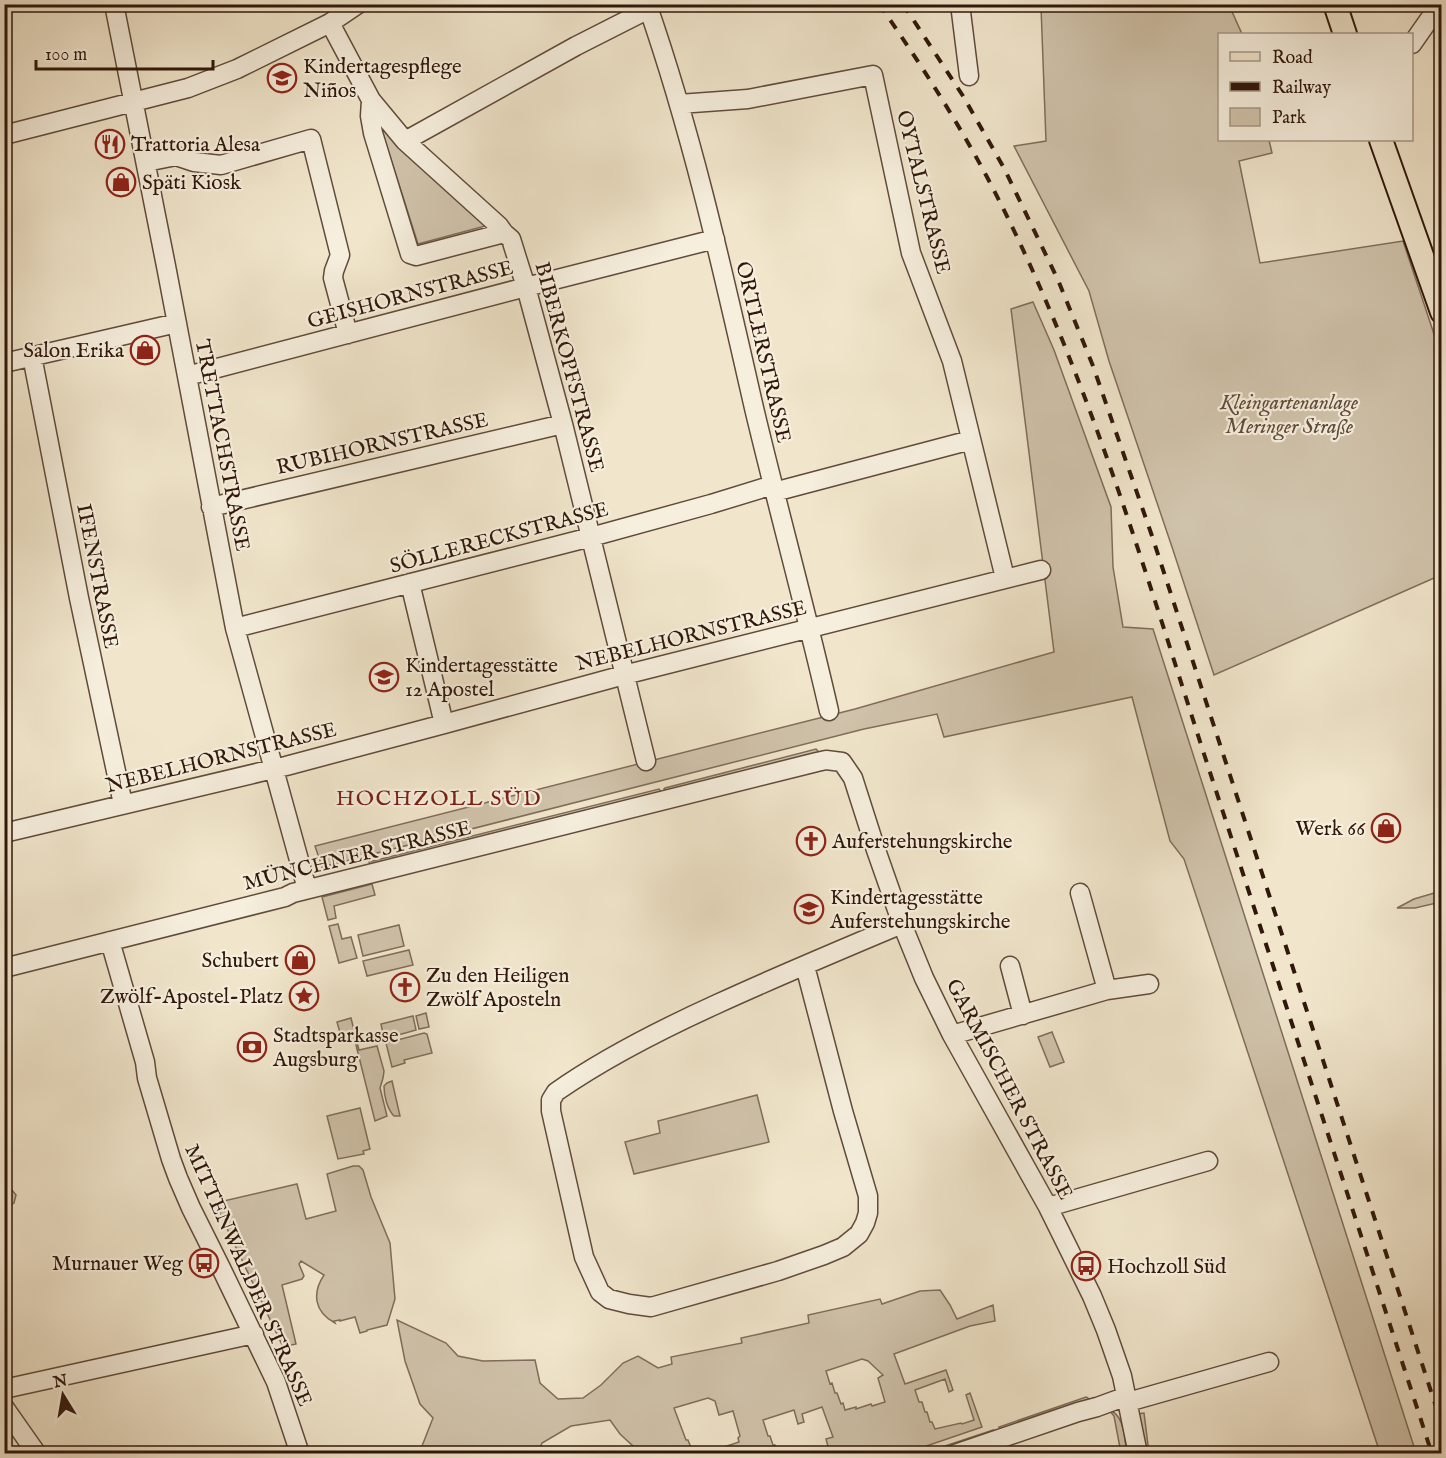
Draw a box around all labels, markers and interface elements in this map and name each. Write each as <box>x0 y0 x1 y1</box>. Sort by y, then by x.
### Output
scale bar <box>36 33 213 71</box>
legend <box>1218 33 1413 141</box>
text: 100 m <box>45 44 87 67</box>
text: Road <box>1272 47 1313 70</box>
place label: Kindertagespflege Niños <box>303 54 462 105</box>
school or university icon: Kindertagespflege Niños <box>266 62 298 94</box>
text: Railway <box>1272 77 1331 100</box>
text: Park <box>1272 107 1307 130</box>
street label: OYTALSTRASSE <box>889 108 956 277</box>
restaurant icon: Trattoria Alesa <box>94 128 126 160</box>
place label: Trattoria Alesa <box>131 132 261 159</box>
shop icon: Späti Kiosk <box>105 166 137 198</box>
place label: Späti Kiosk <box>142 170 242 197</box>
street label: GEISHORNSTRASSE <box>304 255 516 336</box>
street label: BIBERKOPFSTRASSE <box>527 259 610 476</box>
street label: ORTLERSTRASSE <box>729 259 797 446</box>
shop icon: Salon Erika <box>129 334 161 366</box>
street label: TRETTACHSTRASSE <box>188 337 255 554</box>
place label: Salon Erika <box>23 338 125 365</box>
park label: Kleingartenanlage Meringer Straße <box>1219 390 1358 441</box>
street label: RUBIHORNSTRASSE <box>274 407 491 482</box>
street label: SÖLLERECKSTRASSE <box>387 496 612 581</box>
street label: IFENSTRASSE <box>69 502 124 651</box>
street label: NEBELHORNSTRASSE <box>573 595 810 678</box>
place label: Kindertagesstätte 12 Apostel <box>405 653 558 704</box>
school or university icon: Kindertagesstätte 12 Apostel <box>368 661 400 693</box>
street label: NEBELHORNSTRASSE <box>103 717 340 800</box>
district label: HOCHZOLL SÜD <box>336 785 542 813</box>
shop icon: Werk 66 <box>1370 812 1402 844</box>
street label: MÜNCHNER STRASSE <box>241 815 474 898</box>
place label: Werk 66 <box>1295 816 1366 843</box>
church icon: Auferstehungskirche <box>795 825 827 857</box>
place label: Auferstehungskirche <box>831 829 1013 856</box>
place label: Kindertagesstätte Auferstehungskirche <box>829 885 1011 936</box>
school or university icon: Kindertagesstätte Auferstehungskirche <box>793 893 825 925</box>
shop icon: Schubert <box>284 944 316 976</box>
place label: Schubert <box>202 948 279 975</box>
place label: Zu den Heiligen Zwölf Aposteln <box>426 963 569 1014</box>
church icon: Zu den Heiligen Zwölf Aposteln <box>389 971 421 1003</box>
street label: GARMISCHER STRASSE <box>939 975 1078 1205</box>
place icon: Zwölf-Apostel-Platz <box>288 980 320 1012</box>
place label: Zwölf-Apostel-Platz <box>100 984 283 1011</box>
place label: Stadtsparkasse Augsburg <box>272 1023 399 1074</box>
bank icon: Stadtsparkasse Augsburg <box>236 1031 268 1063</box>
street label: MITTENWALDER STRASSE <box>177 1140 318 1411</box>
bus stop icon: Murnauer Weg <box>188 1247 220 1279</box>
bus stop icon: Hochzoll Süd <box>1070 1250 1102 1282</box>
place label: Murnauer Weg <box>52 1251 184 1278</box>
place label: Hochzoll Süd <box>1107 1254 1227 1281</box>
north arrow <box>33 1365 93 1425</box>
text: N <box>51 1371 69 1394</box>

